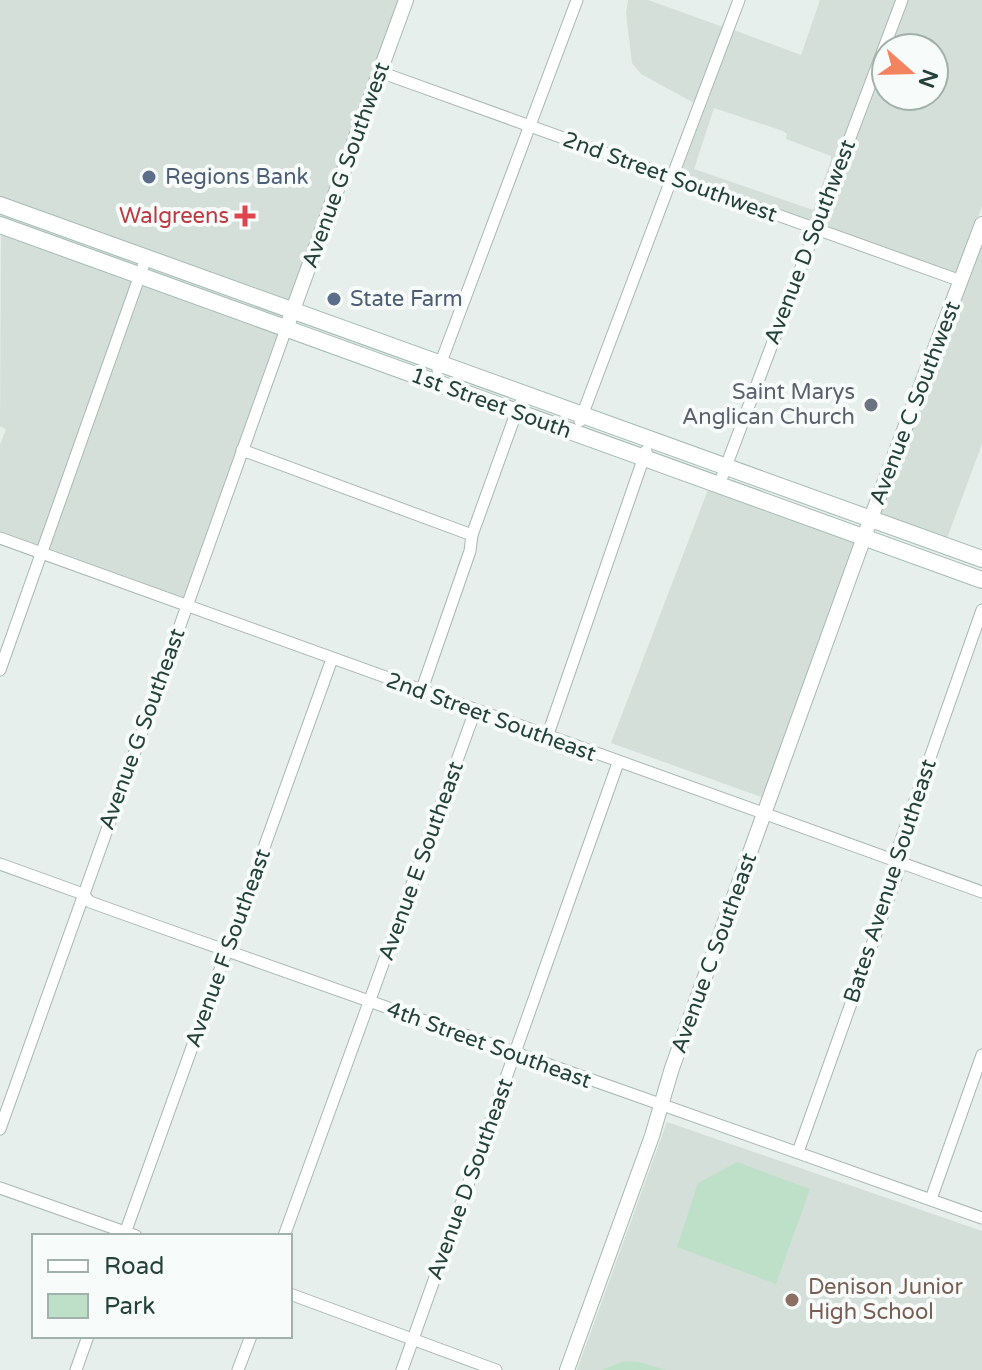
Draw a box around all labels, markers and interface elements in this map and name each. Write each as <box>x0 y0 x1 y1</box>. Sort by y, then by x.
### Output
north arrow <box>870 32 950 112</box>
street label: Avenue G Southwest <box>297 58 395 272</box>
text: N <box>913 66 943 91</box>
street label: 2nd Street Southwest <box>559 126 781 228</box>
street label: Avenue D Southwest <box>759 136 861 348</box>
place label: Regions Bank <box>165 164 309 190</box>
marker: Regions Bank <box>140 168 158 186</box>
place label: Walgreens <box>119 203 229 229</box>
marker: Walgreens <box>236 207 254 225</box>
place label: State Farm <box>350 286 463 312</box>
marker: State Farm <box>325 290 343 308</box>
street label: Avenue C Southwest <box>864 298 966 508</box>
street label: 1st Street South <box>407 362 575 444</box>
place label: Saint Marys Anglican Church <box>682 379 855 430</box>
marker: Saint Marys Anglican Church <box>862 396 880 414</box>
street label: Avenue G Southeast <box>93 625 191 833</box>
street label: 2nd Street Southeast <box>383 667 599 767</box>
street label: Bates Avenue Southeast <box>838 756 942 1006</box>
street label: Avenue E Southeast <box>373 758 469 964</box>
street label: Avenue F Southeast <box>180 845 276 1051</box>
street label: Avenue C Southeast <box>666 849 762 1057</box>
street label: 4th Street Southeast <box>383 996 595 1094</box>
street label: Avenue D Southeast <box>421 1075 519 1283</box>
legend <box>32 1234 292 1338</box>
text: Road <box>104 1252 164 1281</box>
place label: Denison Junior High School <box>808 1274 963 1325</box>
marker: Denison Junior High School <box>783 1291 801 1309</box>
text: Park <box>104 1292 155 1321</box>

